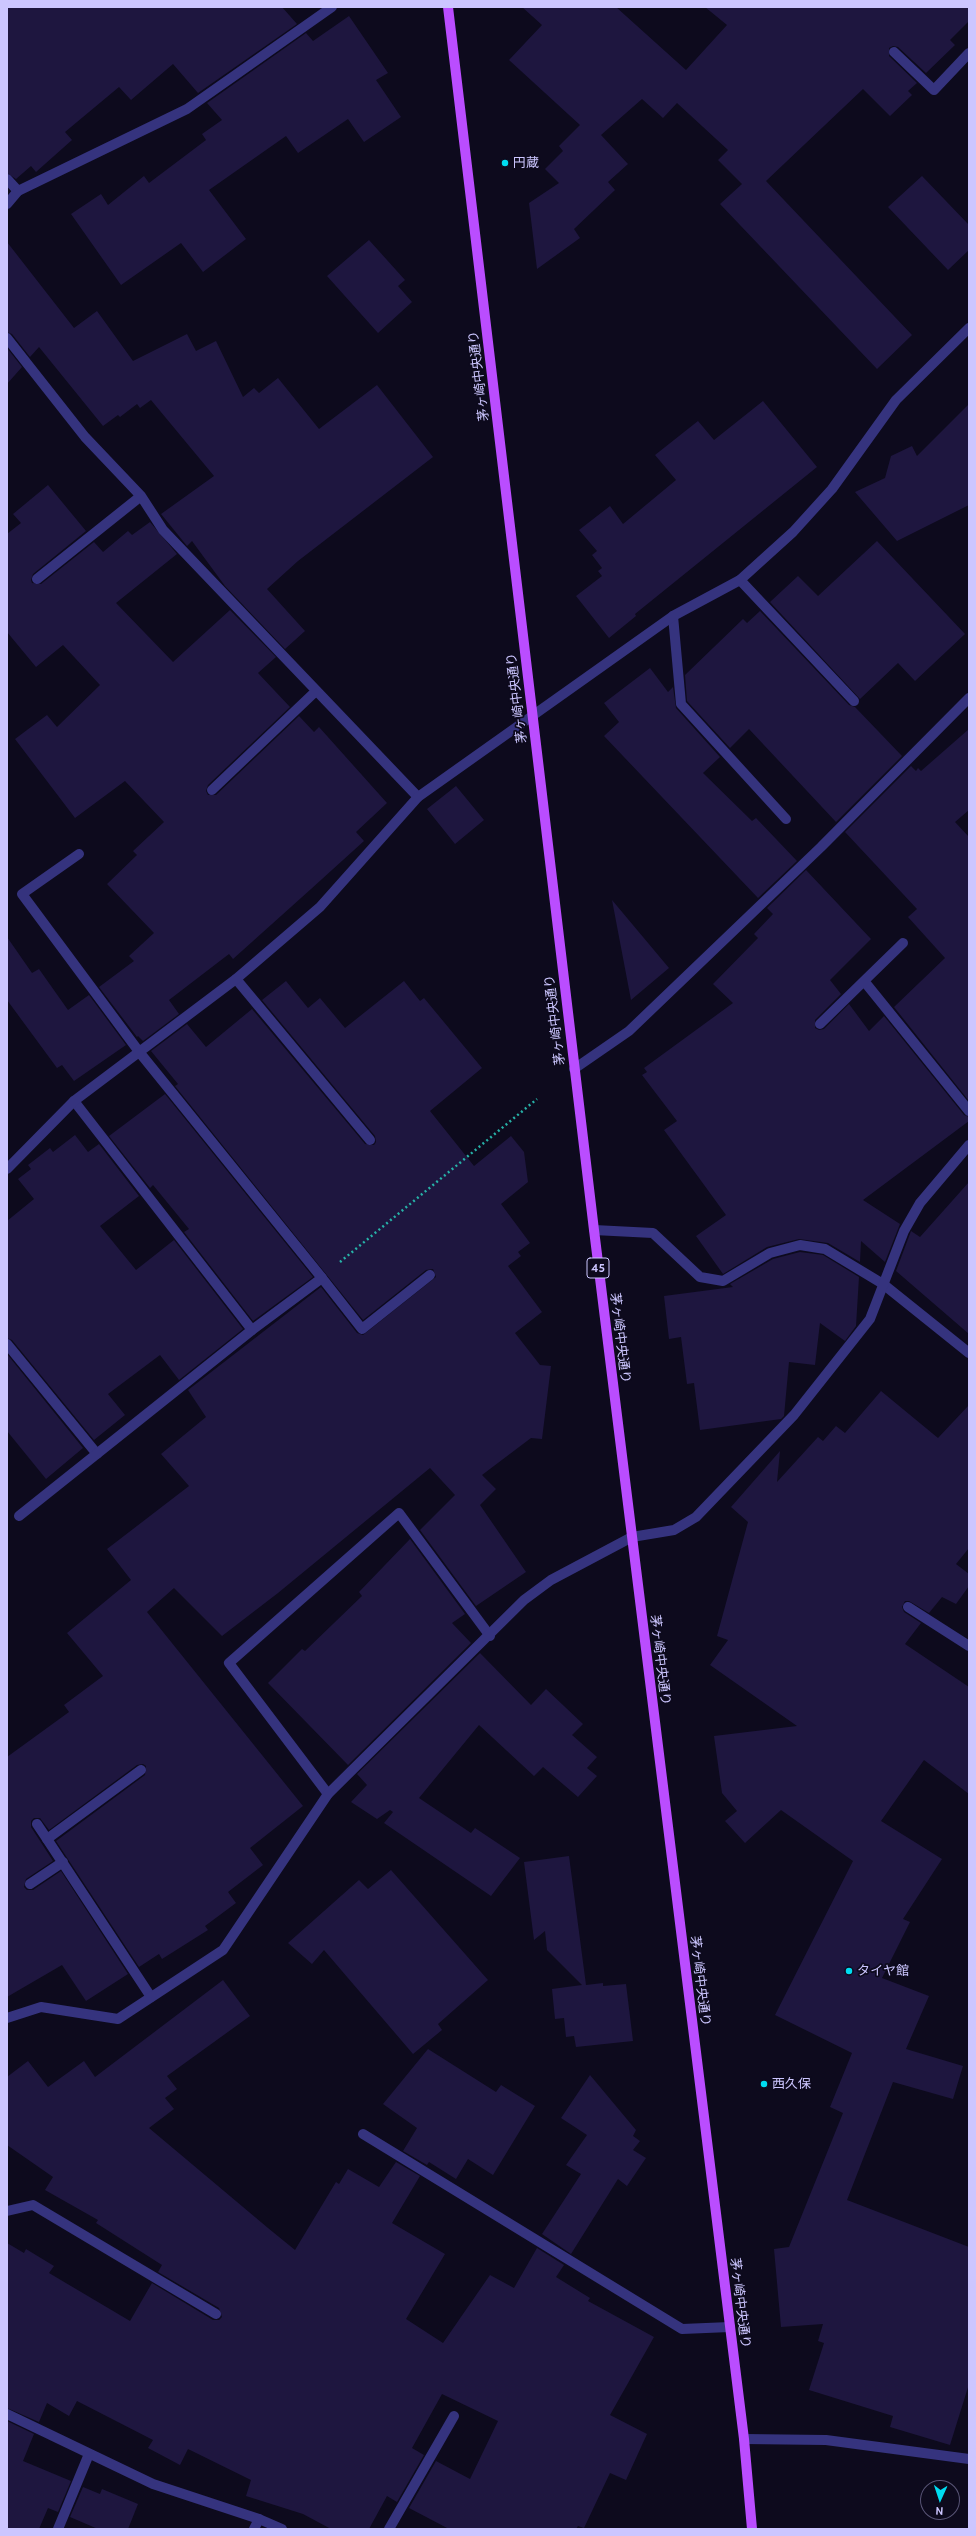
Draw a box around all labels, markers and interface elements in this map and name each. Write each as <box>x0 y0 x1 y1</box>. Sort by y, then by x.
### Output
place label: 円蔵 <box>513 155 539 171</box>
marker: 円蔵 <box>500 158 510 168</box>
street label: 茅ヶ崎中央通り <box>466 330 492 422</box>
street label: 茅ヶ崎中央通り <box>504 652 530 744</box>
street label: 茅ヶ崎中央通り <box>542 974 568 1066</box>
road number: 45 <box>587 1258 609 1278</box>
street label: 茅ヶ崎中央通り <box>607 1292 633 1384</box>
street label: 茅ヶ崎中央通り <box>647 1614 673 1706</box>
street label: 茅ヶ崎中央通り <box>687 1935 713 2027</box>
place label: タイヤ館 <box>857 1963 909 1979</box>
marker: タイヤ館 <box>844 1966 854 1976</box>
place label: 西久保 <box>772 2076 811 2092</box>
marker: 西久保 <box>759 2079 769 2089</box>
street label: 茅ヶ崎中央通り <box>727 2257 753 2349</box>
north arrow <box>920 2480 960 2520</box>
text: N <box>935 2504 944 2518</box>

